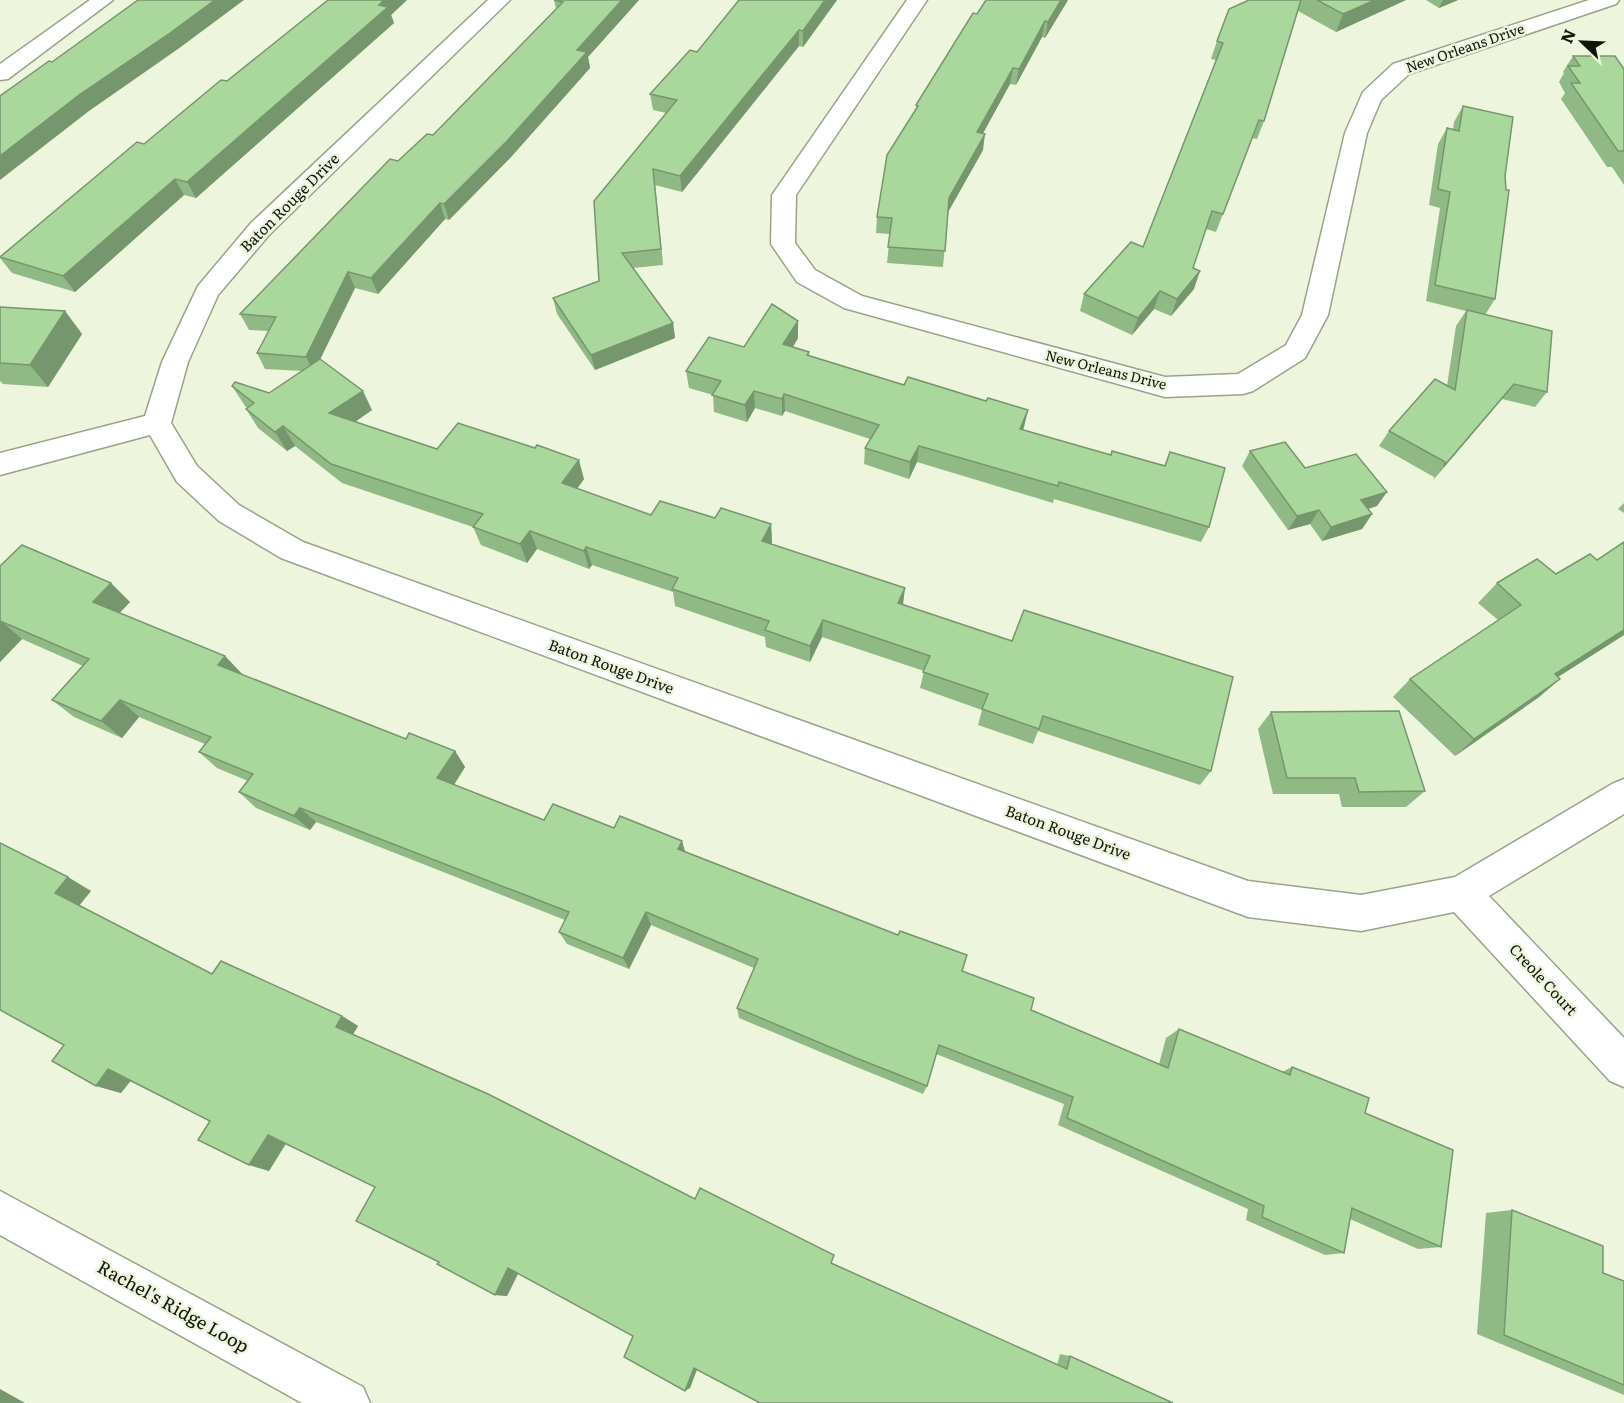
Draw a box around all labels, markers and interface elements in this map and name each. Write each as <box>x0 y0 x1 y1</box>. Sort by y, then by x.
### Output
north arrow <box>1552 12 1612 72</box>
street label: New Orleans Drive <box>1403 17 1527 77</box>
text: N <box>1554 25 1581 47</box>
street label: Baton Rouge Drive <box>234 147 344 257</box>
street label: New Orleans Drive <box>1044 344 1169 394</box>
street label: Baton Rouge Drive <box>546 632 678 699</box>
street label: Baton Rouge Drive <box>1003 798 1135 865</box>
street label: Creole Court <box>1505 938 1584 1020</box>
street label: Rachel's Ridge Loop <box>93 1253 255 1359</box>

